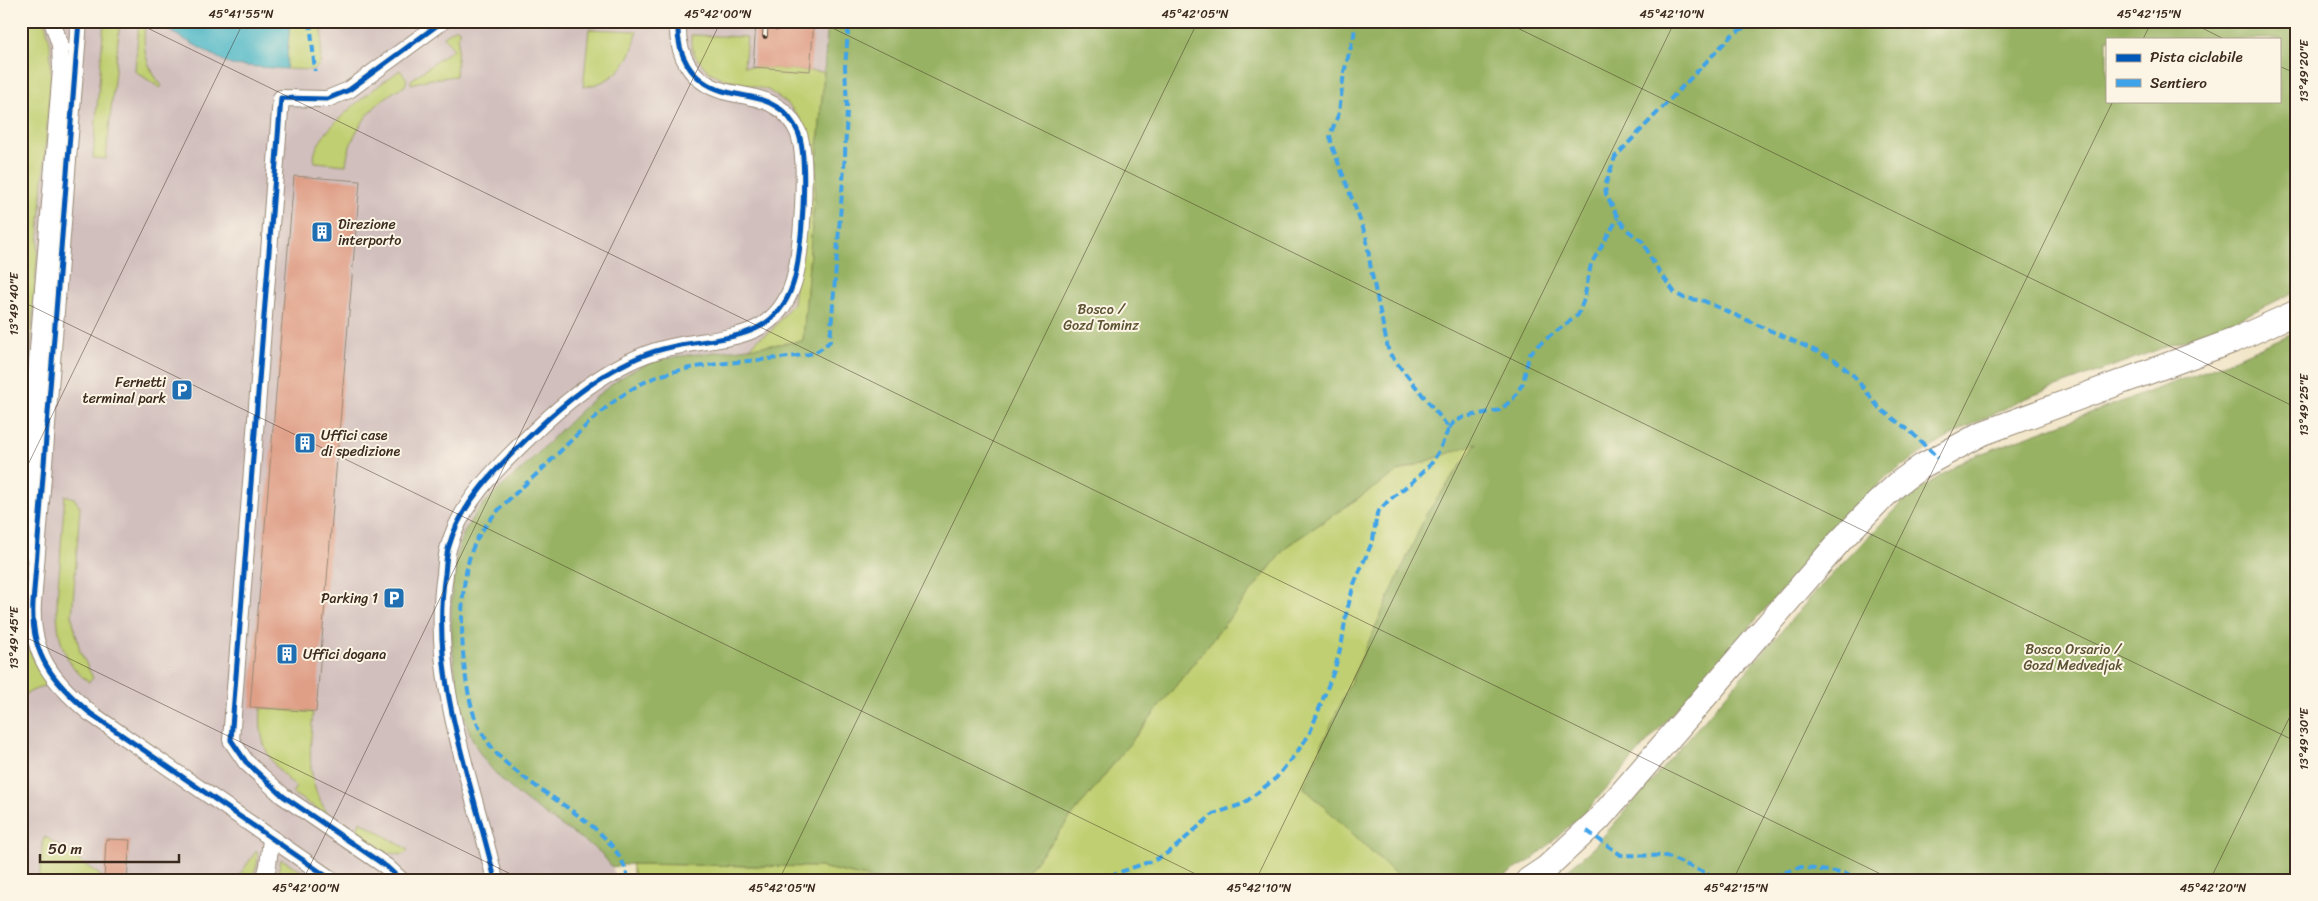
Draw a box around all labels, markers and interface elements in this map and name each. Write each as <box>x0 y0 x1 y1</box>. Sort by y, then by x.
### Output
text: 45°41'55"N <box>208 3 274 25</box>
text: 45°42'00"N <box>684 3 752 25</box>
text: 45°42'05"N <box>1161 3 1229 25</box>
text: 45°42'10"N <box>1640 3 1705 25</box>
text: 45°42'15"N <box>2117 3 2182 25</box>
legend <box>2106 38 2280 102</box>
text: 13°49'20"E <box>2293 38 2315 102</box>
text: Pista ciclabile <box>2150 44 2243 70</box>
text: Sentiero <box>2150 70 2207 96</box>
place label: Direzione interporto <box>338 212 401 253</box>
building icon: Direzione interporto <box>310 220 334 244</box>
text: 13°49'40"E <box>3 271 25 335</box>
park label: Bosco / Gozd Tominz <box>1063 297 1139 338</box>
place label: Fernetti terminal park <box>83 370 167 411</box>
text: 13°49'25"E <box>2293 373 2315 436</box>
parking icon: Fernetti terminal park <box>170 378 194 402</box>
place label: Uffici case di spedizione <box>321 423 400 464</box>
building icon: Uffici case di spedizione <box>293 431 317 455</box>
place label: Parking 1 <box>321 586 378 611</box>
parking icon: Parking 1 <box>382 586 406 610</box>
text: 13°49'45"E <box>3 605 25 669</box>
park label: Bosco Orsario / Gozd Medvedjak <box>2023 637 2123 678</box>
building icon: Uffici dogana <box>275 642 299 666</box>
place label: Uffici dogana <box>303 642 386 667</box>
text: 13°49'30"E <box>2293 707 2315 770</box>
scale bar <box>40 831 179 863</box>
text: 50 m <box>48 836 83 862</box>
text: 45°42'00"N <box>272 877 340 899</box>
text: 45°42'05"N <box>748 877 816 899</box>
text: 45°42'10"N <box>1227 877 1292 899</box>
text: 45°42'15"N <box>1704 877 1769 899</box>
text: 45°42'20"N <box>2180 877 2247 899</box>

